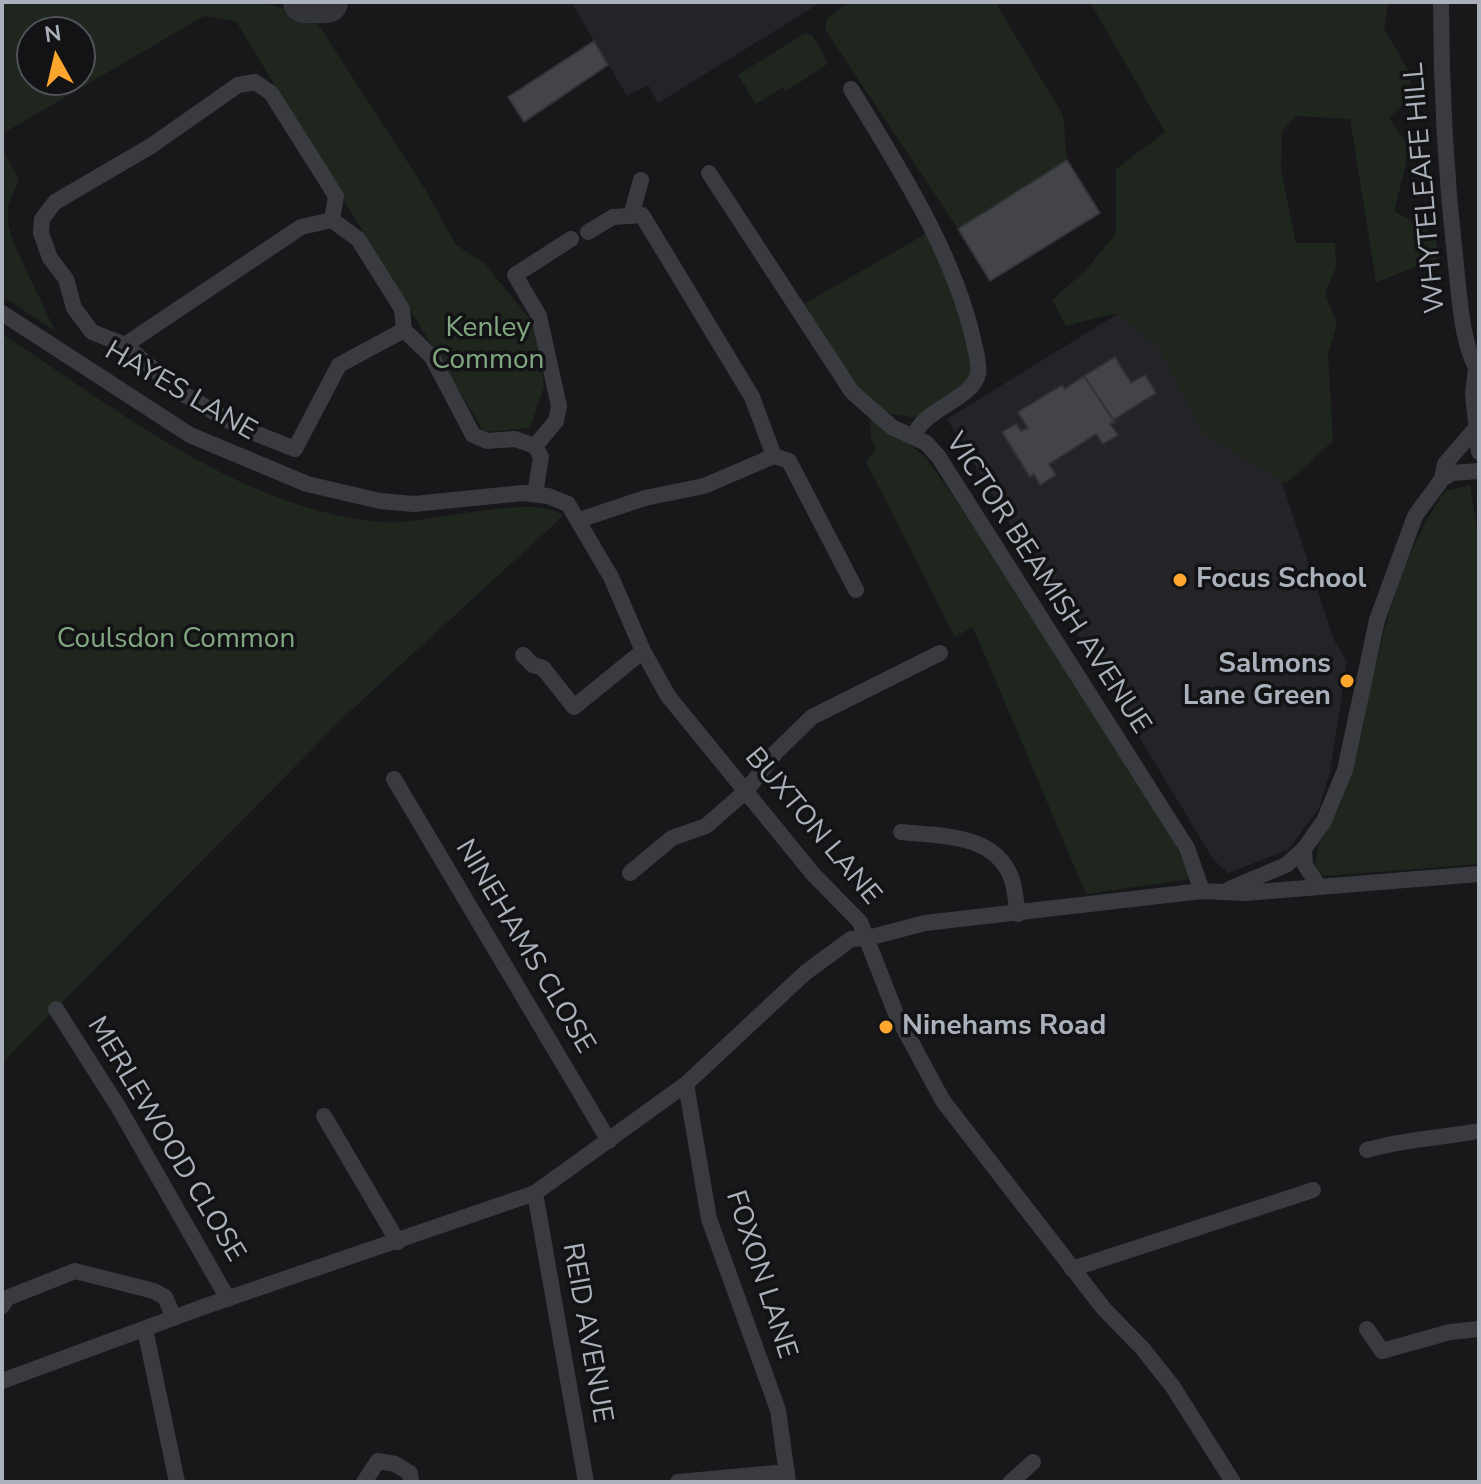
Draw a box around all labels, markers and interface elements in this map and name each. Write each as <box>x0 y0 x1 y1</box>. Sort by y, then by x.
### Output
north arrow <box>16 16 96 96</box>
text: N <box>43 18 63 50</box>
street label: WHYTELEAFE HILL <box>1398 61 1454 315</box>
park label: Kenley Common <box>432 312 544 378</box>
street label: HAYES LANE <box>98 335 262 449</box>
street label: VICTOR BEAMISH AVENUE <box>937 427 1157 741</box>
place label: Focus School <box>1196 563 1366 597</box>
marker: Focus School <box>1171 571 1189 589</box>
park label: Coulsdon Common <box>57 623 295 657</box>
place label: Salmons Lane Green <box>1183 648 1331 714</box>
marker: Salmons Lane Green <box>1338 672 1356 690</box>
street label: BUXTON LANE <box>737 742 887 912</box>
street label: NINEHAMS CLOSE <box>447 834 601 1060</box>
place label: Ninehams Road <box>902 1010 1106 1044</box>
street label: MERLEWOOD CLOSE <box>79 1011 251 1269</box>
marker: Ninehams Road <box>877 1018 895 1036</box>
street label: FOXON LANE <box>717 1187 803 1363</box>
street label: REID AVENUE <box>554 1240 618 1426</box>

